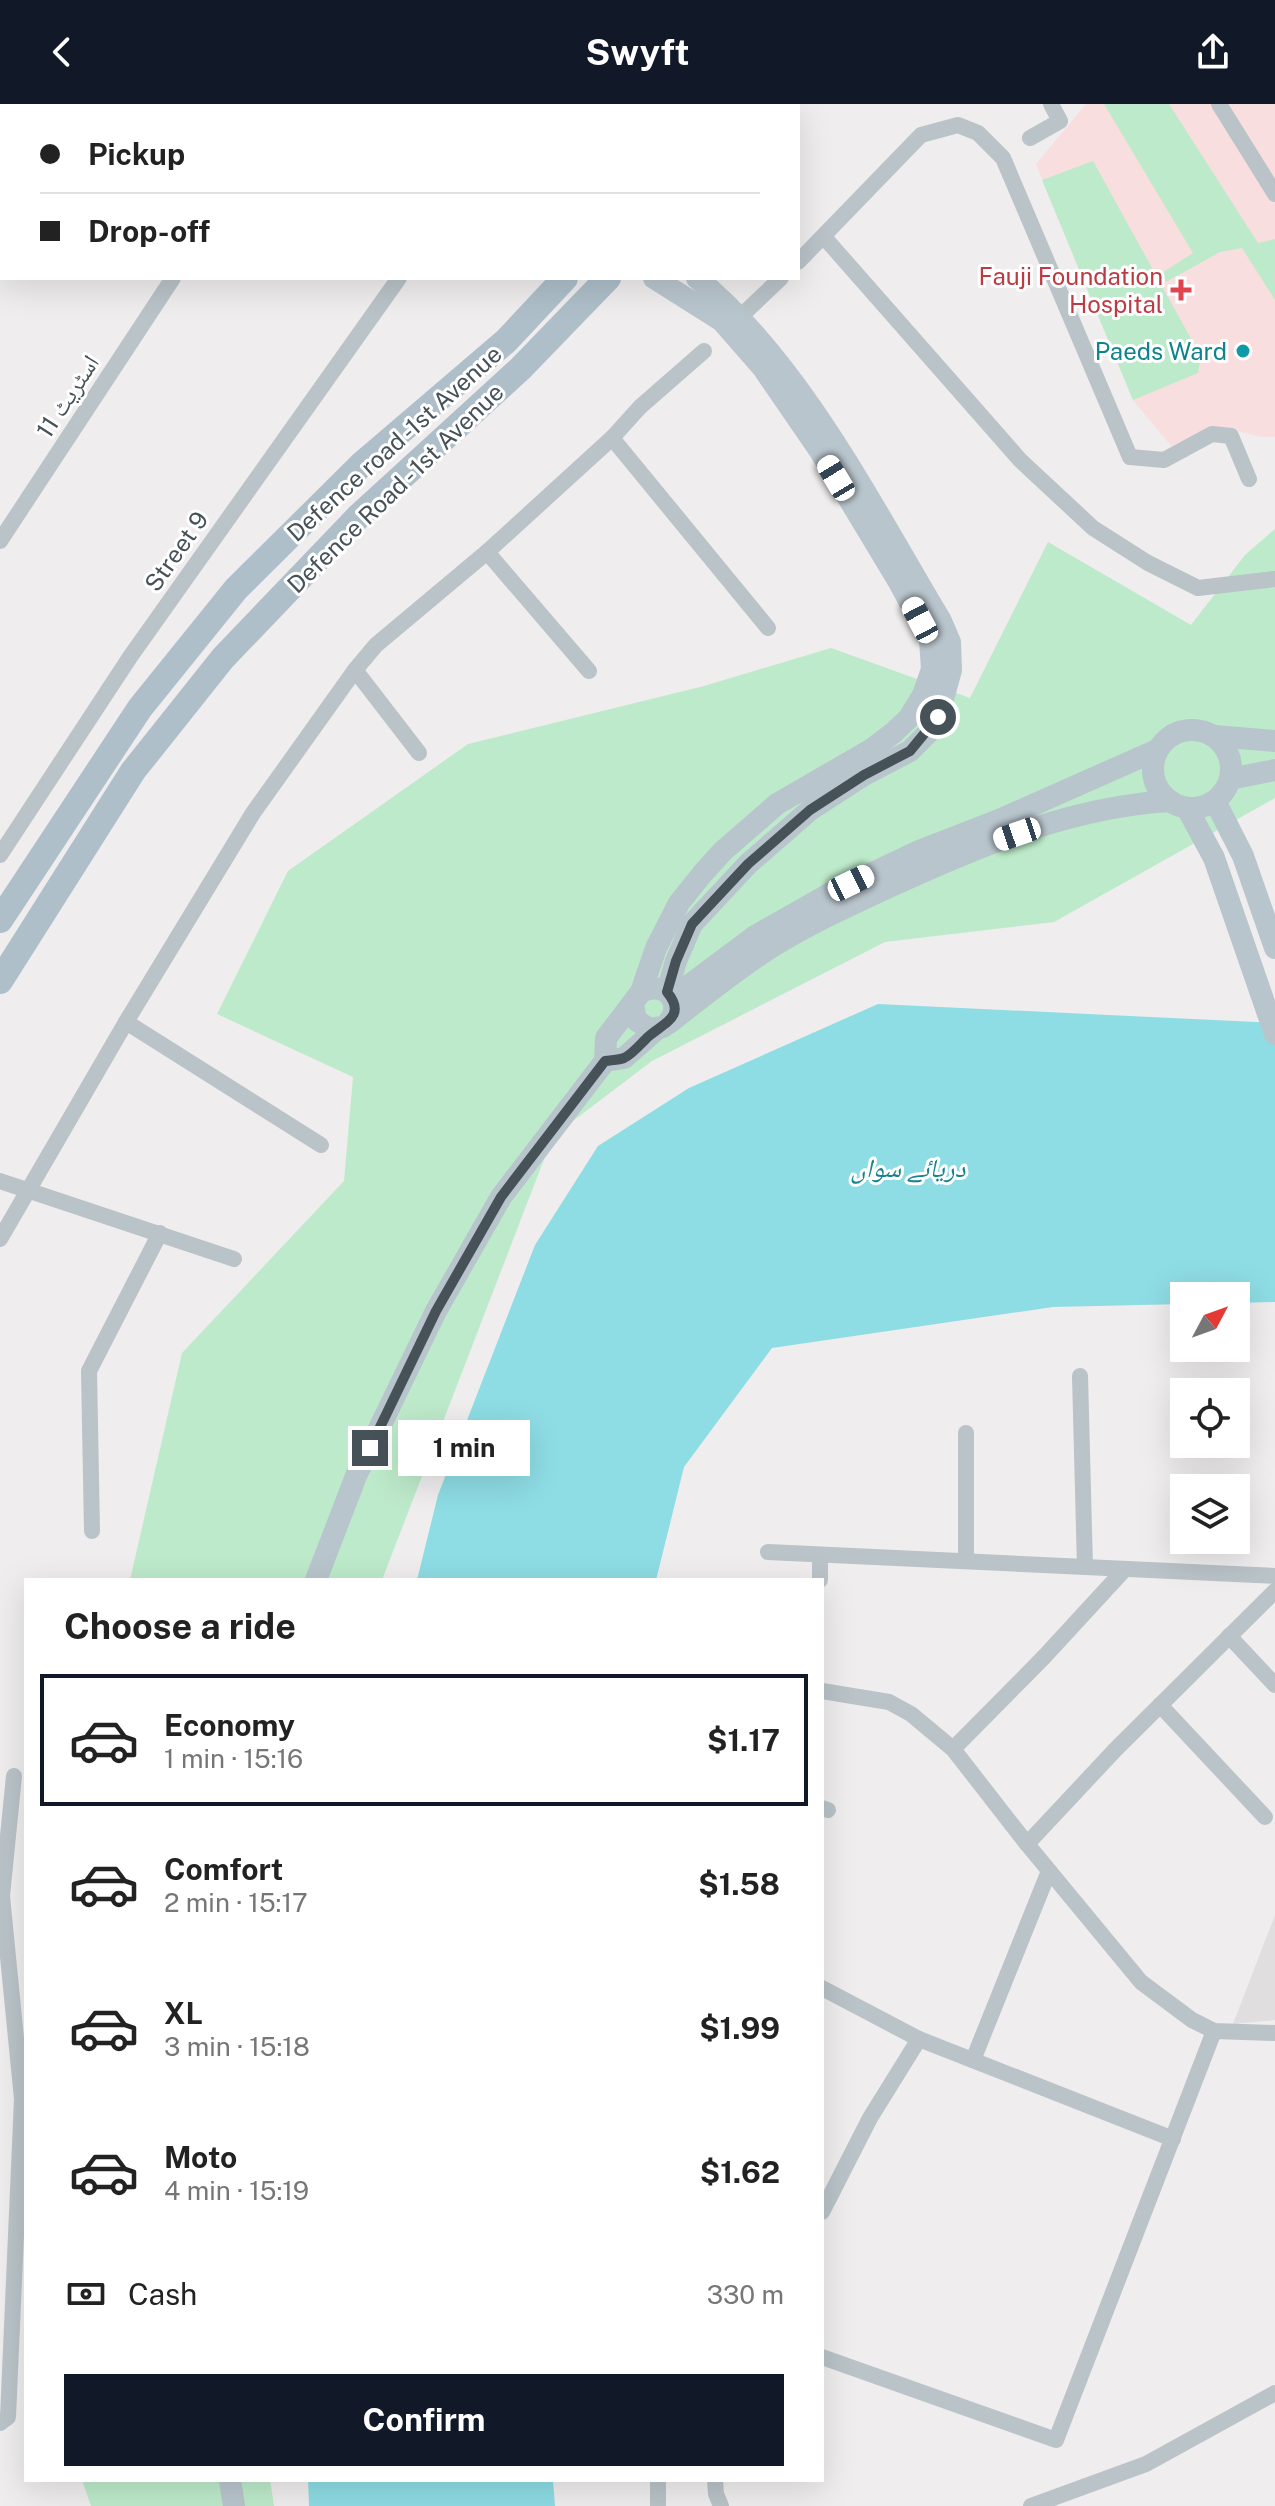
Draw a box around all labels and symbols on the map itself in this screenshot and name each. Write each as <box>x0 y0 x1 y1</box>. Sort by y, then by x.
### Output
place label: Fauji Foundation Hospital <box>978 262 1163 318</box>
marker: Fauji Foundation Hospital <box>1170 279 1192 301</box>
place label: Paeds Ward <box>1095 337 1227 365</box>
street label: Defence road -1st Avenue <box>281 339 507 547</box>
marker: Paeds Ward <box>1234 342 1252 360</box>
street label: اسٹریٹ 11 <box>30 349 104 443</box>
street label: Defence Road - 1st Avenue <box>281 378 509 598</box>
car <box>813 451 859 505</box>
street label: Street 9 <box>138 506 214 596</box>
car <box>898 593 942 647</box>
route start <box>920 699 956 735</box>
car <box>990 815 1044 853</box>
car <box>824 862 878 904</box>
water label: دریائے سواں <box>850 1152 966 1184</box>
north arrow <box>1170 1282 1250 1362</box>
callout: 1 min <box>398 1420 530 1476</box>
route end <box>352 1430 388 1466</box>

